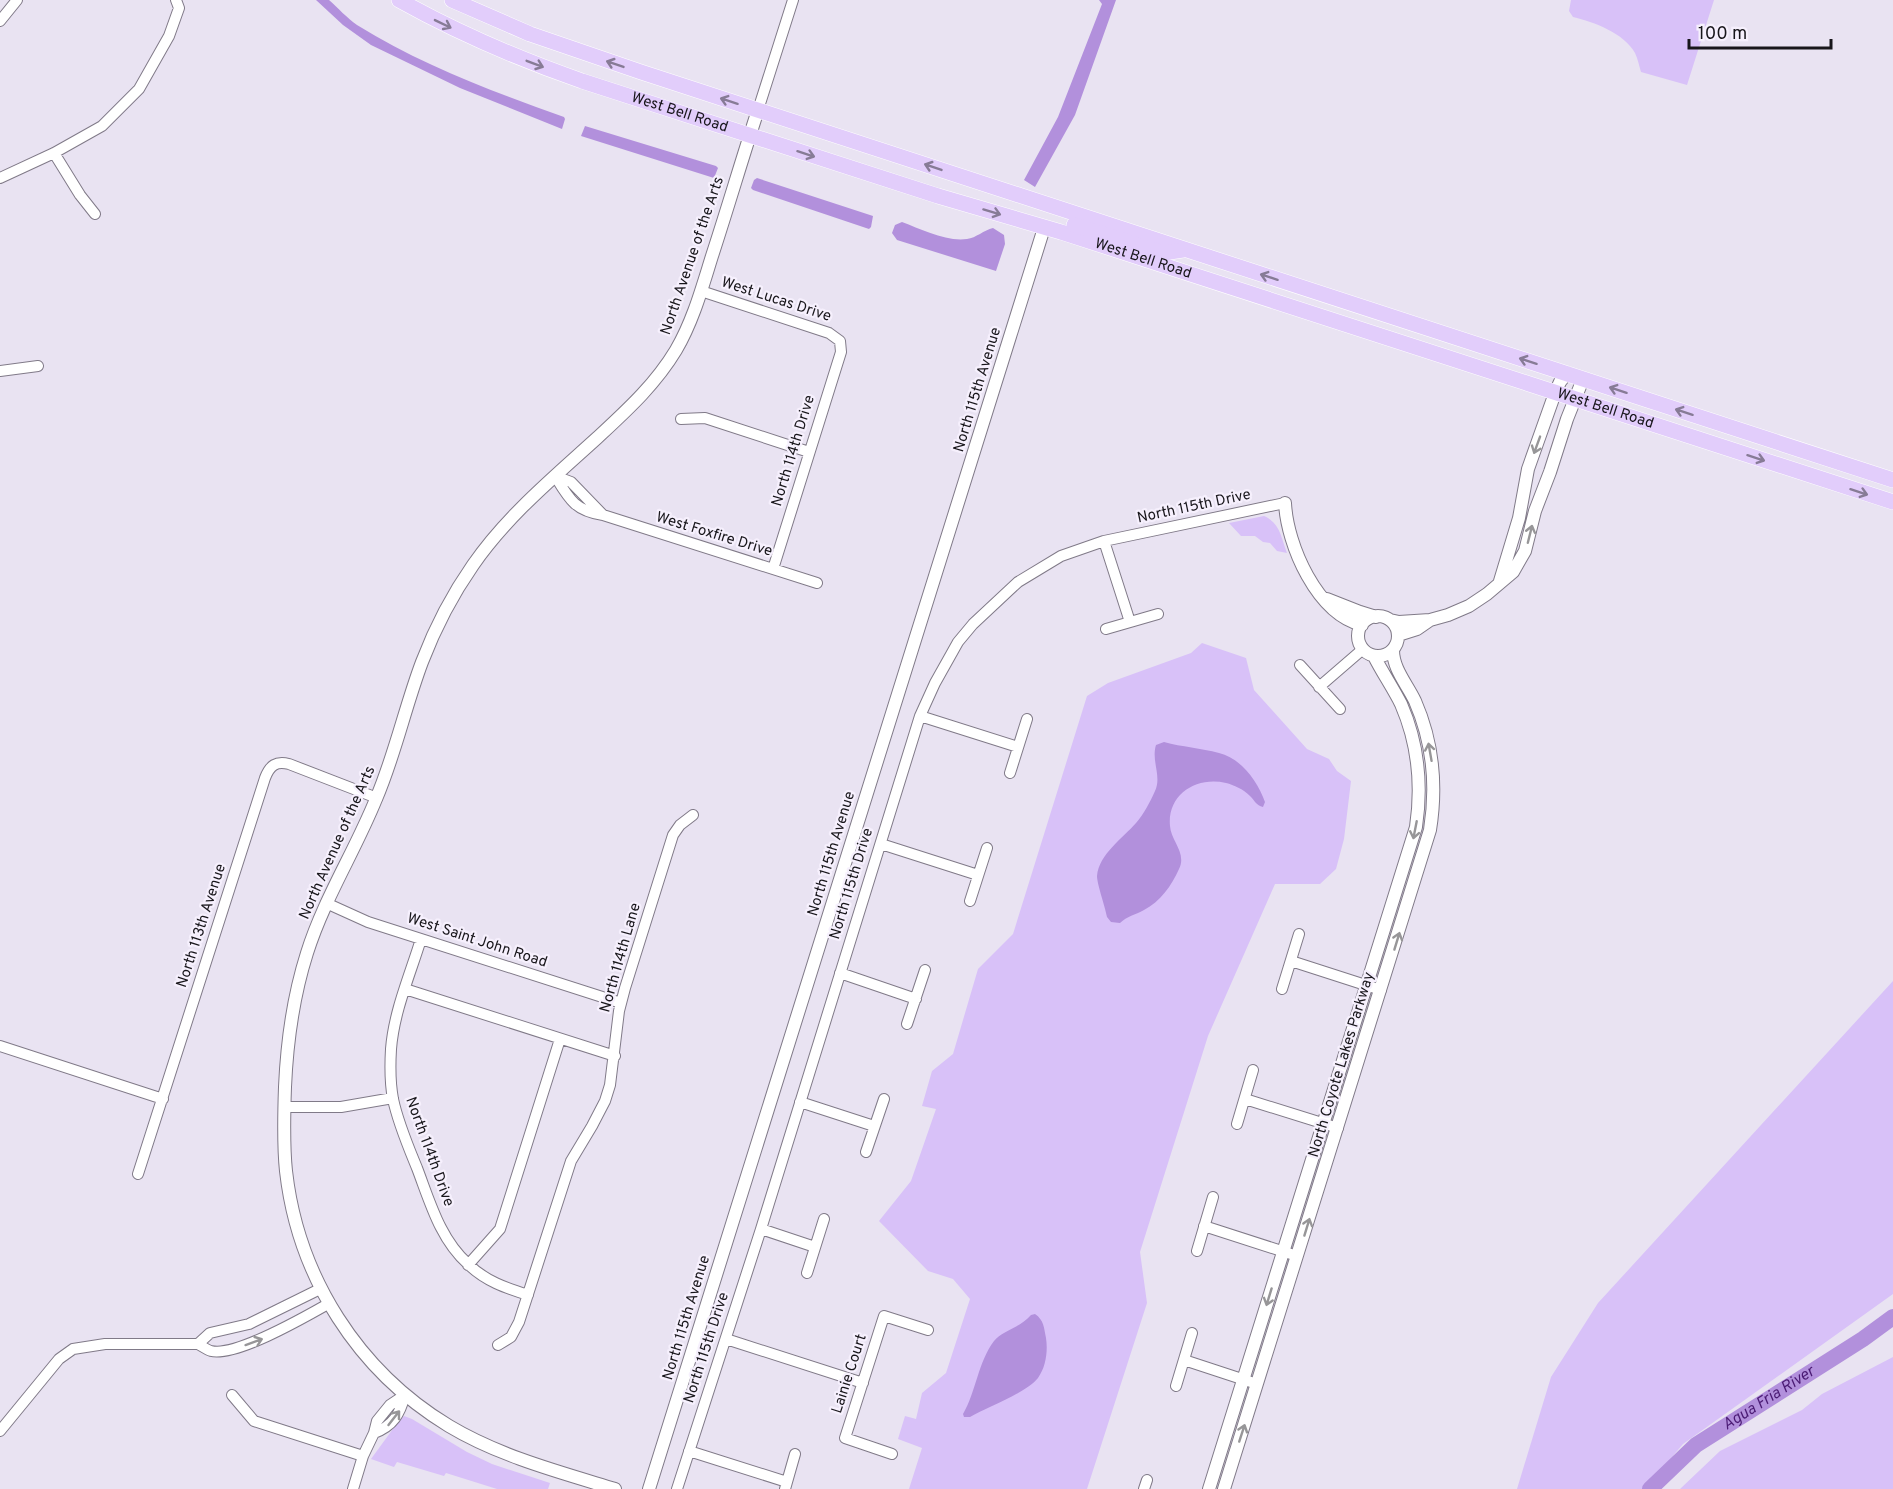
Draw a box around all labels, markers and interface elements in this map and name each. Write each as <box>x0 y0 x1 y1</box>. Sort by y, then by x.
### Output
scale bar <box>1689 12 1832 50</box>
one-way arrow <box>434 18 452 30</box>
text: 100 m <box>1698 23 1747 46</box>
one-way arrow <box>606 57 625 68</box>
one-way arrow <box>525 59 544 70</box>
street label: West Bell Road <box>629 88 730 137</box>
one-way arrow <box>720 95 739 106</box>
one-way arrow <box>796 149 815 160</box>
one-way arrow <box>924 161 943 172</box>
street label: North Avenue of the Arts <box>657 174 729 338</box>
one-way arrow <box>982 207 1001 218</box>
street label: West Bell Road <box>1092 234 1194 283</box>
one-way arrow <box>1260 271 1279 282</box>
street label: West Lucas Drive <box>719 273 833 327</box>
street label: North 115th Avenue <box>950 325 1006 455</box>
one-way arrow <box>1519 355 1538 366</box>
street label: West Bell Road <box>1555 384 1656 433</box>
one-way arrow <box>1609 384 1628 395</box>
street label: North 114th Drive <box>768 393 820 509</box>
one-way arrow <box>1675 405 1694 416</box>
one-way arrow <box>1530 435 1541 454</box>
one-way arrow <box>1746 454 1765 465</box>
street label: North 115th Drive <box>1135 486 1253 528</box>
one-way arrow <box>1849 487 1868 498</box>
street label: West Foxfire Drive <box>654 508 774 562</box>
one-way arrow <box>1524 525 1536 544</box>
one-way arrow <box>1424 742 1435 762</box>
street label: North Avenue of the Arts <box>296 763 380 923</box>
street label: North 115th Avenue <box>804 789 860 919</box>
one-way arrow <box>1409 820 1420 840</box>
street label: North 115th Drive <box>826 826 878 942</box>
street label: North 113th Avenue <box>173 862 231 990</box>
street label: North 114th Lane <box>596 901 646 1015</box>
street label: West Saint John Road <box>404 909 550 973</box>
one-way arrow <box>1392 932 1403 951</box>
street label: North Coyote Lakes Parkway <box>1305 970 1379 1160</box>
street label: North 114th Drive <box>400 1095 458 1209</box>
one-way arrow <box>1302 1218 1313 1237</box>
street label: North 115th Avenue <box>659 1253 715 1383</box>
one-way arrow <box>1263 1287 1274 1306</box>
street label: North 115th Drive <box>680 1290 734 1406</box>
street label: Lainie Court <box>828 1332 872 1416</box>
one-way arrow <box>244 1335 263 1346</box>
water label: Agua Fria River <box>1719 1361 1820 1435</box>
one-way arrow <box>388 1411 401 1427</box>
one-way arrow <box>1237 1424 1248 1443</box>

